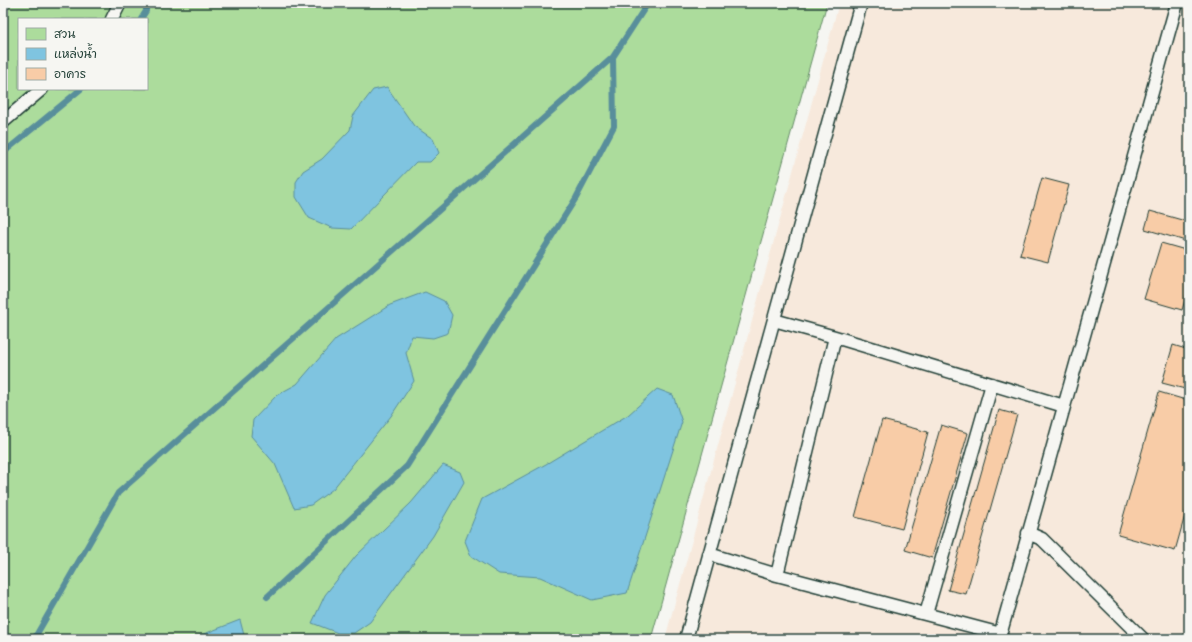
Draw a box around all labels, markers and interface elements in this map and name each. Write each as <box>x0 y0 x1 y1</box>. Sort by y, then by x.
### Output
legend <box>18 18 148 90</box>
text: สวน <box>54 26 75 42</box>
text: แหล่งน้ำ <box>54 43 97 62</box>
text: อาคาร <box>54 66 86 82</box>

